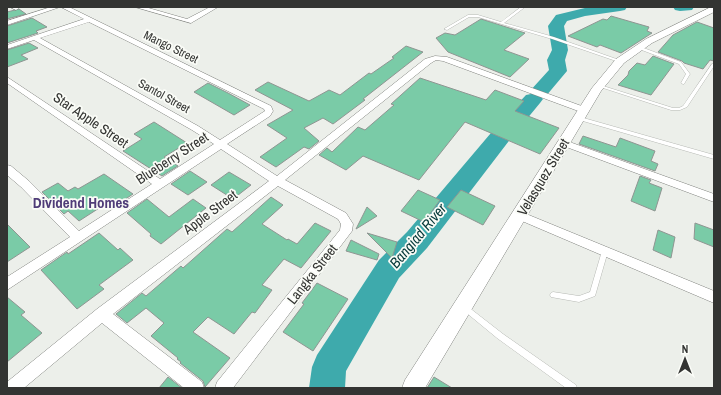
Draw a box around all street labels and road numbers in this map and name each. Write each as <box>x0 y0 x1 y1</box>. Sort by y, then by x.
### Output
street label: Mango Street <box>141 27 201 67</box>
street label: Santol Street <box>135 75 193 117</box>
street label: Star Apple Street <box>50 88 132 152</box>
street label: Blueberry Street <box>132 128 212 188</box>
street label: Velasquez Street <box>513 135 573 219</box>
street label: Apple Street <box>179 186 241 239</box>
street label: Langka Street <box>283 240 341 308</box>

